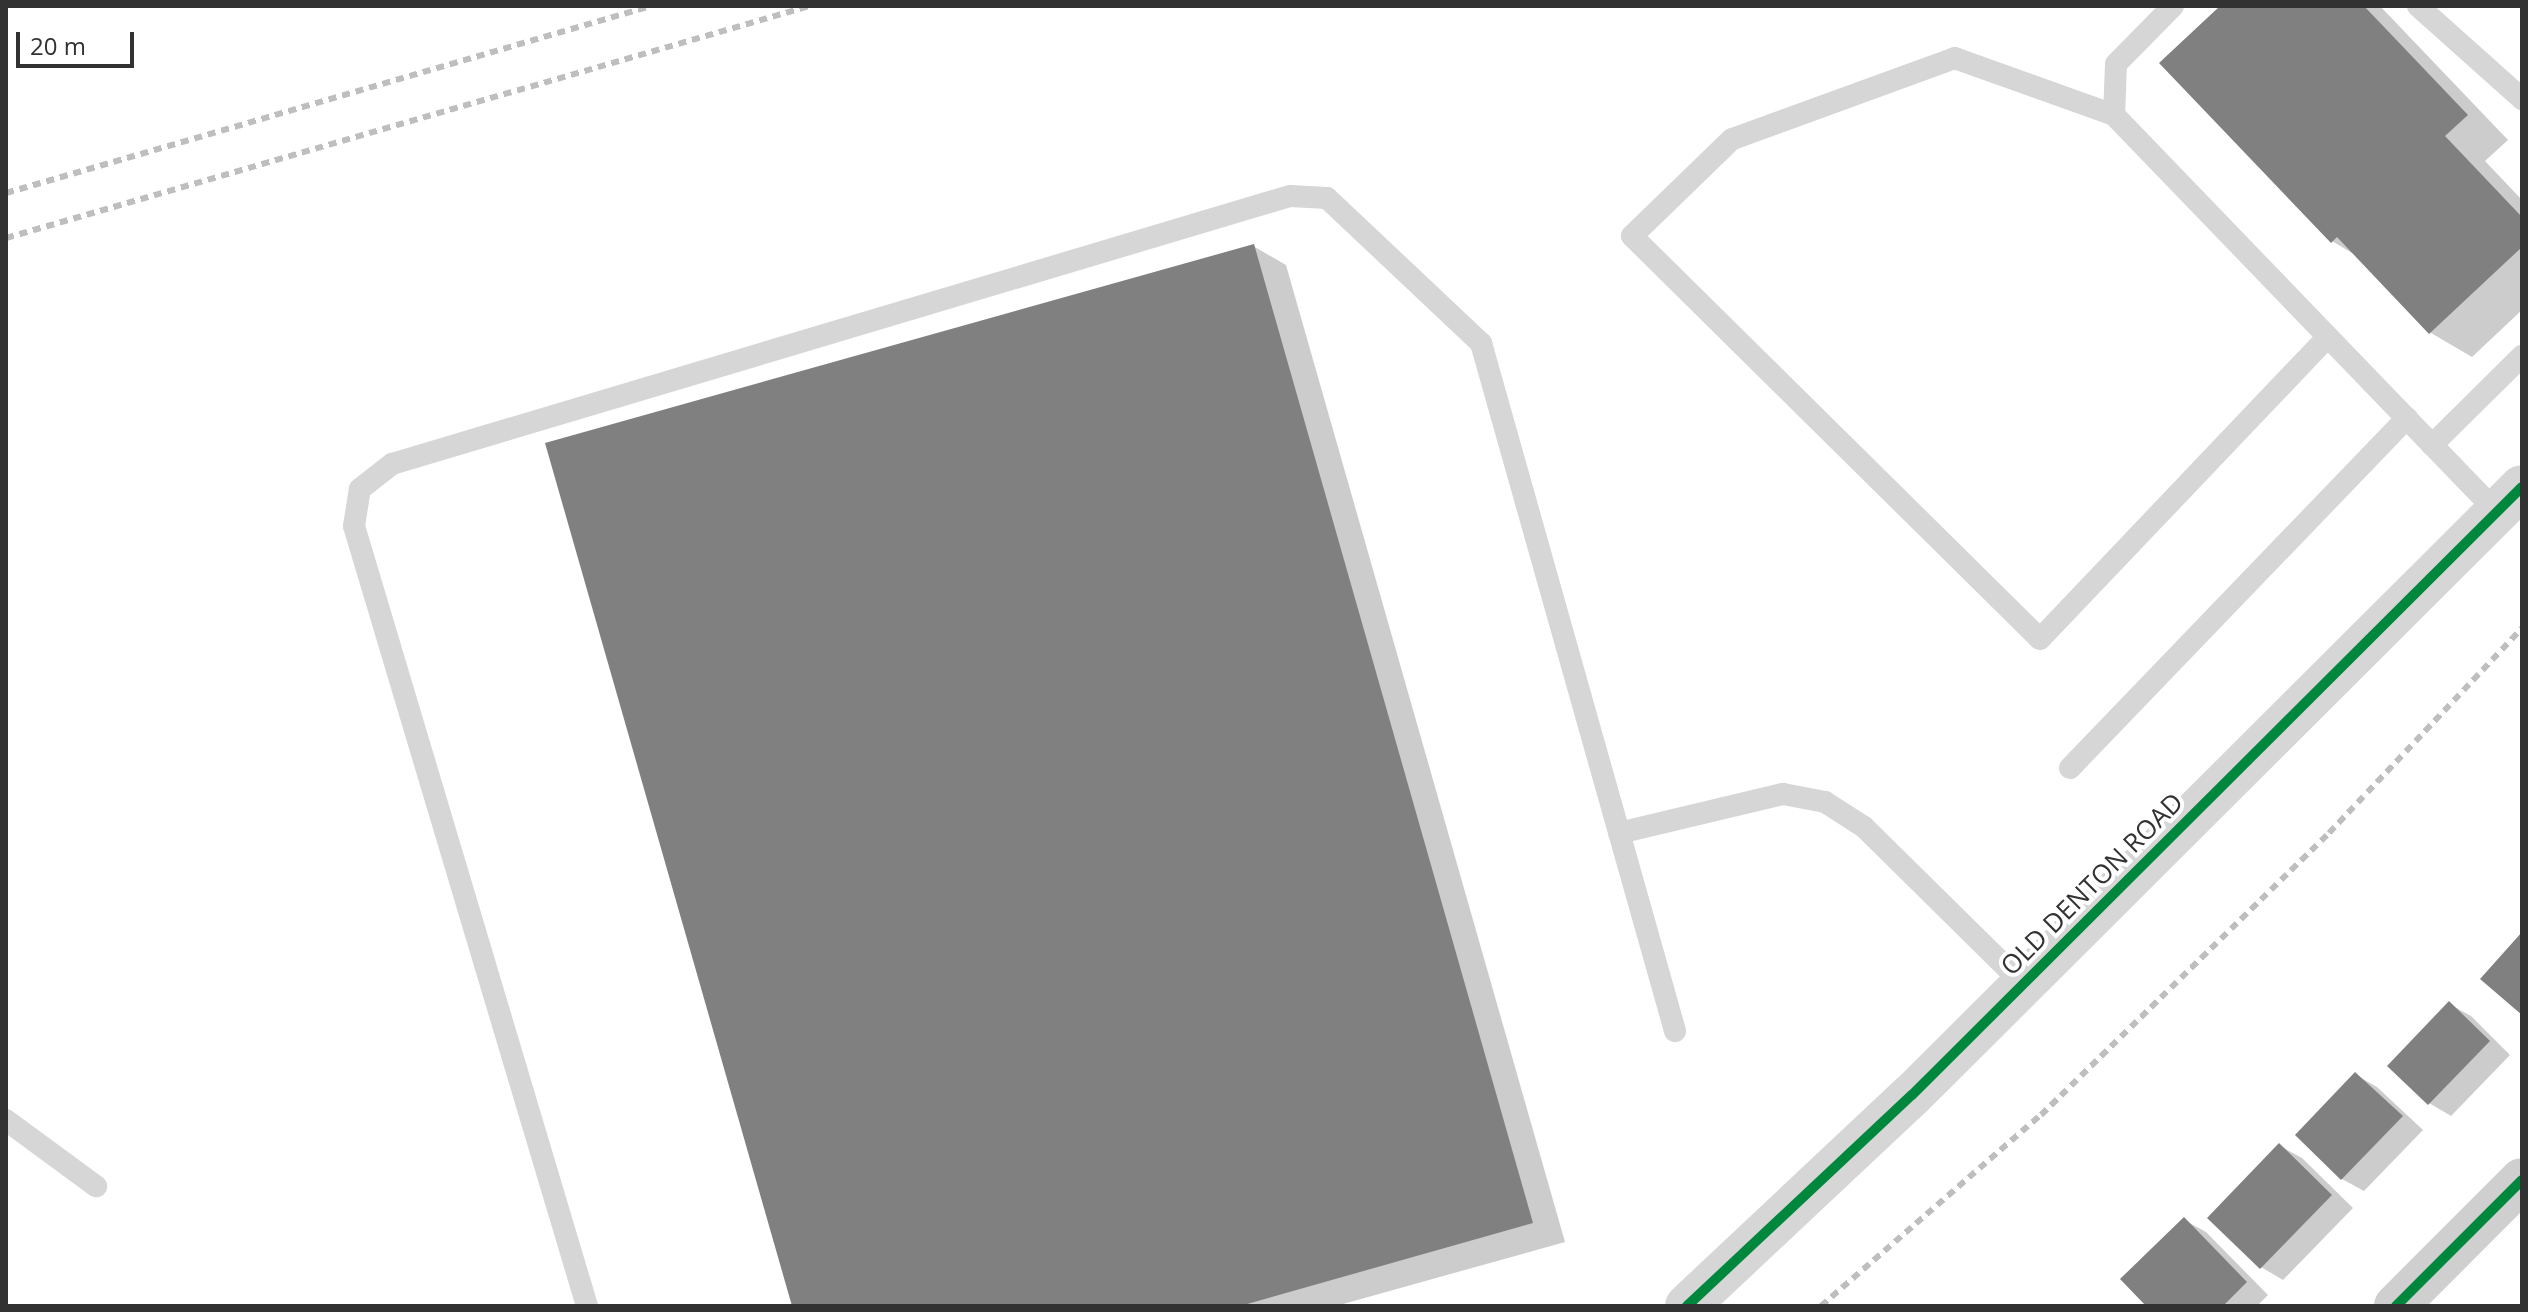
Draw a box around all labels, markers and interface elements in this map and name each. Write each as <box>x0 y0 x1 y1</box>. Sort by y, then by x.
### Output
scale bar <box>20 16 138 66</box>
text: 20 m <box>30 29 86 62</box>
street label: OLD DENTON ROAD <box>1994 786 2190 982</box>

